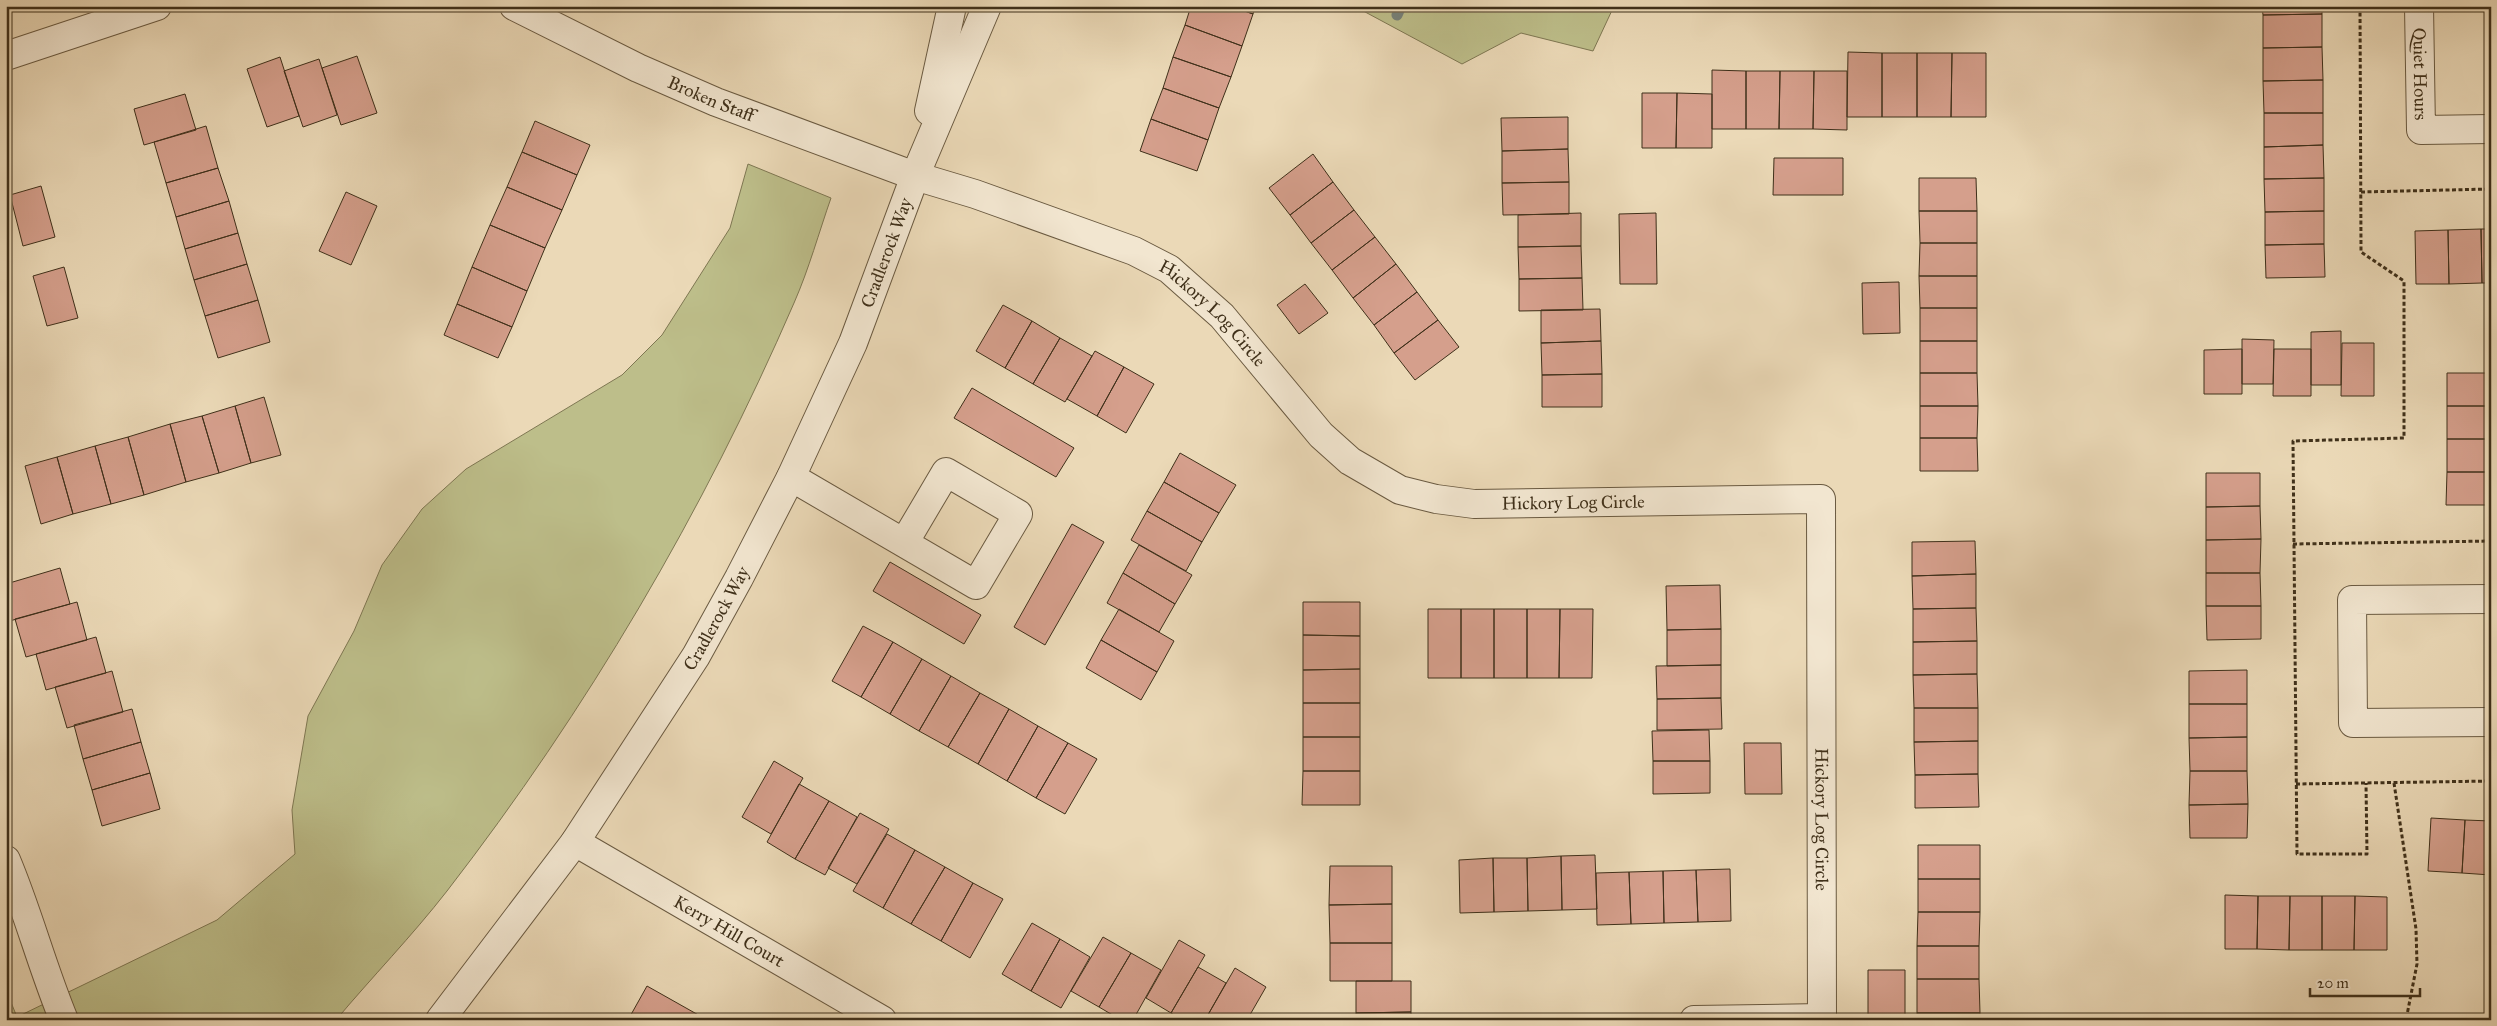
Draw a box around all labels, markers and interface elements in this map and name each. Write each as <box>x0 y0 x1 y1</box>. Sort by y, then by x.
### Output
street label: Quiet Hours <box>2408 28 2432 120</box>
street label: Broken Staff <box>664 71 761 127</box>
street label: Cradlerock Way <box>856 194 917 311</box>
street label: Hickory Log Circle <box>1156 255 1271 371</box>
street label: Hickory Log Circle <box>1502 491 1645 515</box>
street label: Cradlerock Way <box>679 562 754 675</box>
street label: Hickory Log Circle <box>1810 748 1833 891</box>
street label: Kerry Hill Court <box>670 891 789 972</box>
scale bar <box>2310 966 2420 998</box>
text: 20 m <box>2317 974 2349 992</box>

